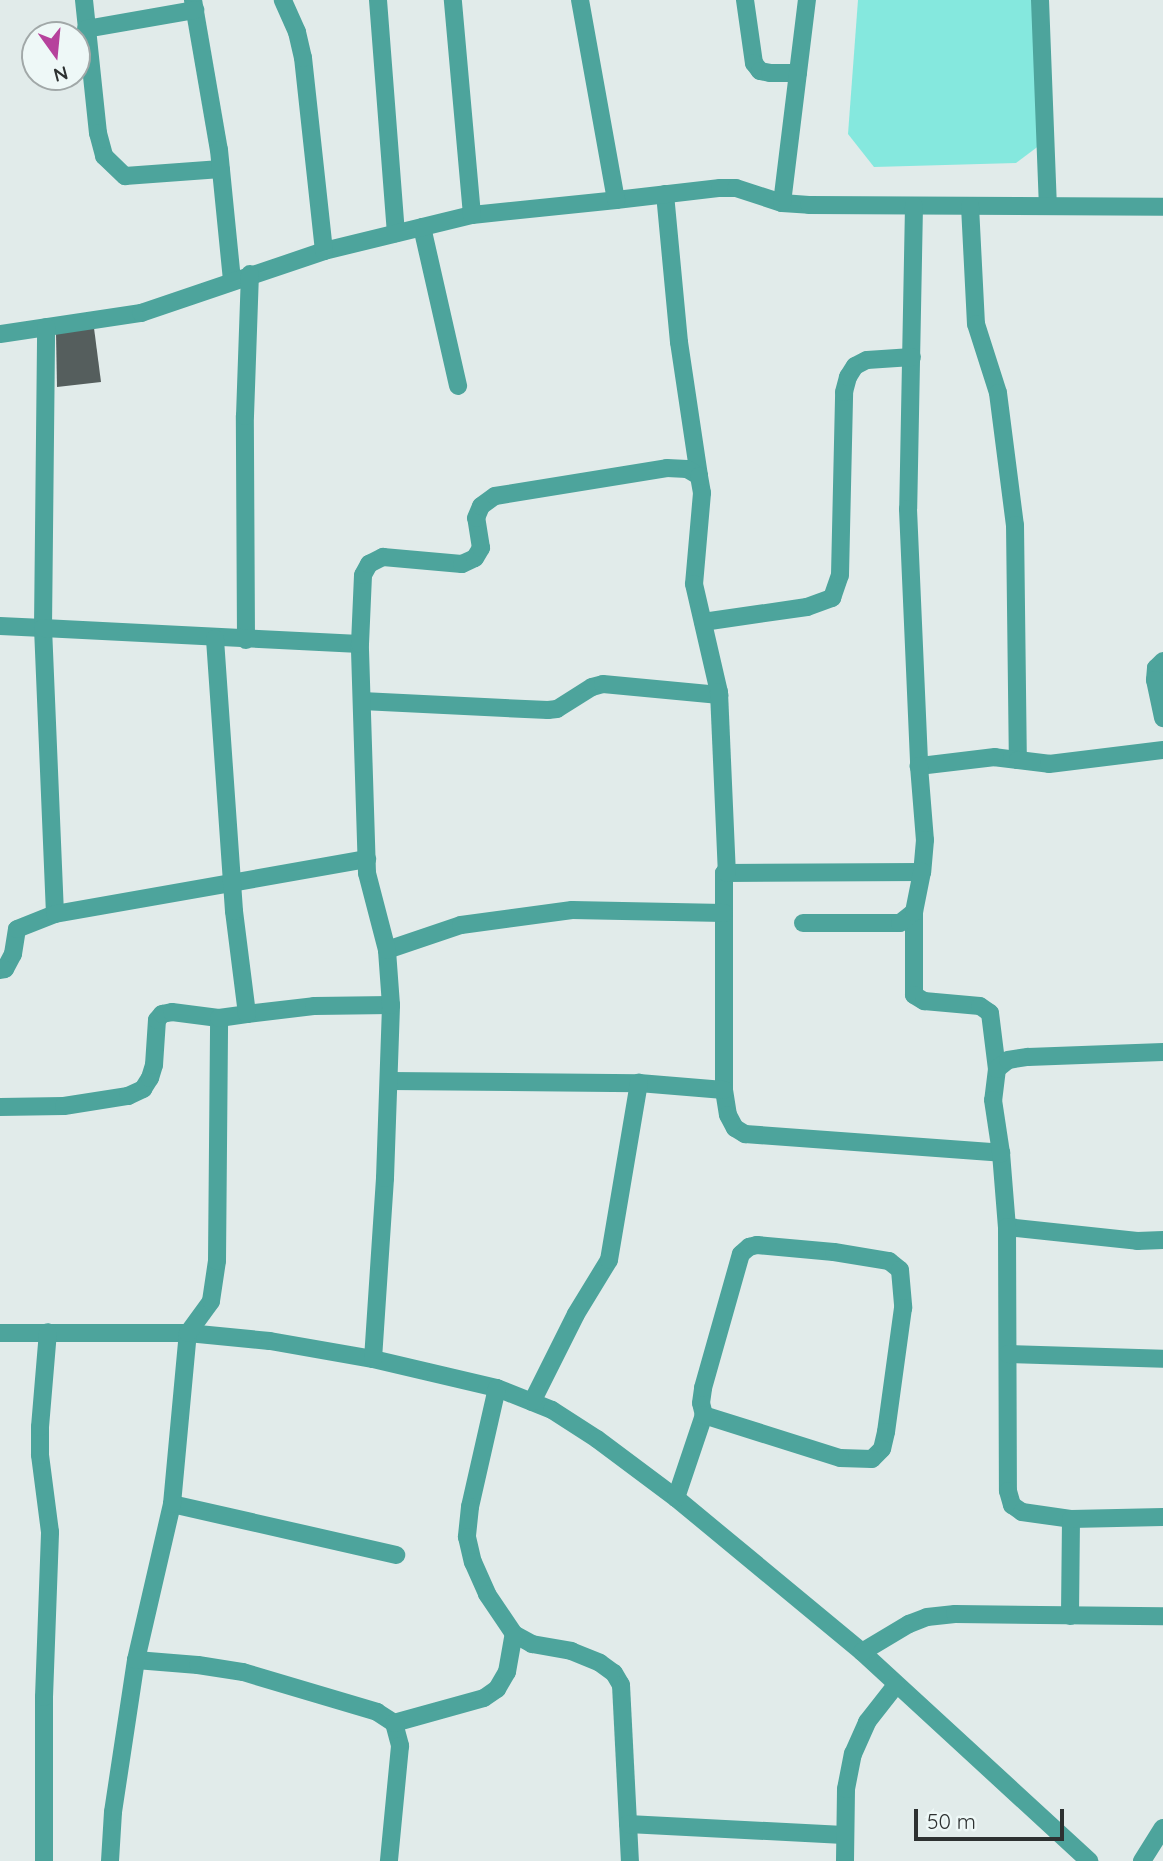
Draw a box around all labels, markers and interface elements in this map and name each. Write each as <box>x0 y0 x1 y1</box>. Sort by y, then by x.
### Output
north arrow <box>21 21 91 91</box>
text: N <box>51 61 71 88</box>
scale bar <box>918 1794 1068 1838</box>
text: 50 m <box>927 1808 976 1834</box>

